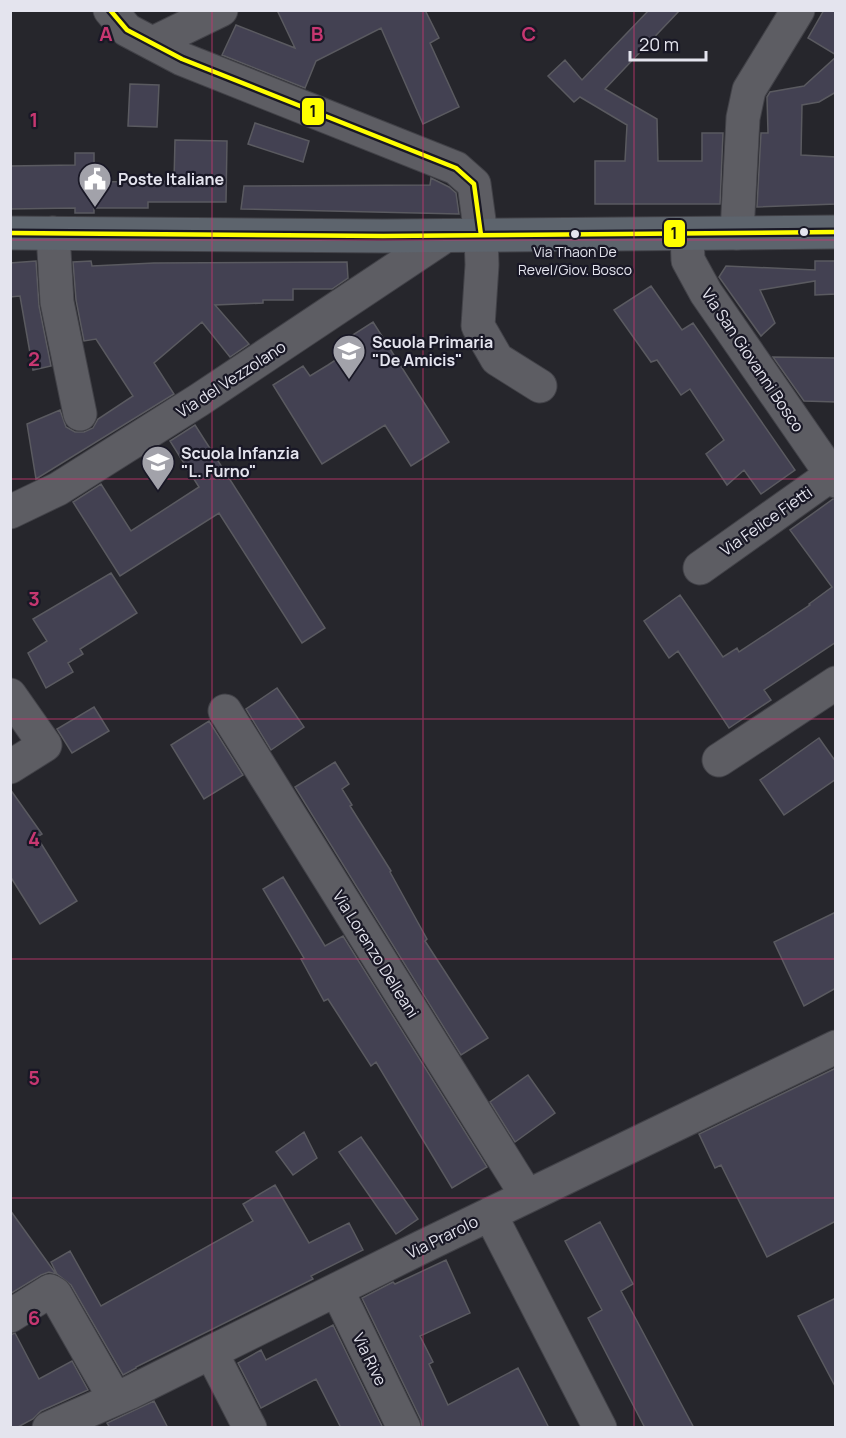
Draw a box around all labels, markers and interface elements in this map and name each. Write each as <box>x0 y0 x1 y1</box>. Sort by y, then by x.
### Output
text: A <box>99 20 113 47</box>
text: B <box>311 20 324 47</box>
text: C <box>522 20 536 47</box>
scale bar <box>630 24 706 62</box>
text: 20 m <box>639 32 679 56</box>
line badge: 1 <box>301 97 325 126</box>
text: 1 <box>309 100 317 122</box>
text: 1 <box>30 106 38 133</box>
public building icon: Poste Italiane <box>77 161 113 208</box>
place label: Poste Italiane <box>118 168 224 190</box>
line badge: 1 <box>663 219 686 248</box>
text: 1 <box>670 222 678 244</box>
unlabelled marker <box>798 226 810 238</box>
marker: Via Thaon De Revel/Giov. Bosco <box>569 228 581 240</box>
place label: Via Thaon De Revel/Giov. Bosco <box>518 242 632 279</box>
street label: Via San Giovanni Bosco <box>697 284 809 436</box>
place label: Scuola Primaria "De Amicis" <box>372 331 493 371</box>
school or university icon: Scuola Primaria "De Amicis" <box>331 333 367 380</box>
street label: Via del Vezzolano <box>172 335 290 423</box>
text: 2 <box>28 345 40 372</box>
place label: Scuola Infanzia "L. Furno" <box>181 442 299 482</box>
school or university icon: Scuola Infanzia "L. Furno" <box>140 444 176 491</box>
street label: Via Felice Fietti <box>716 481 816 561</box>
text: 3 <box>28 585 40 612</box>
text: 4 <box>28 825 40 852</box>
street label: Via Lorenzo Delleani <box>328 886 424 1022</box>
text: 5 <box>28 1064 40 1091</box>
street label: Via Prarolo <box>402 1210 482 1264</box>
text: 6 <box>28 1304 40 1331</box>
street label: Via Rive <box>348 1329 392 1389</box>

